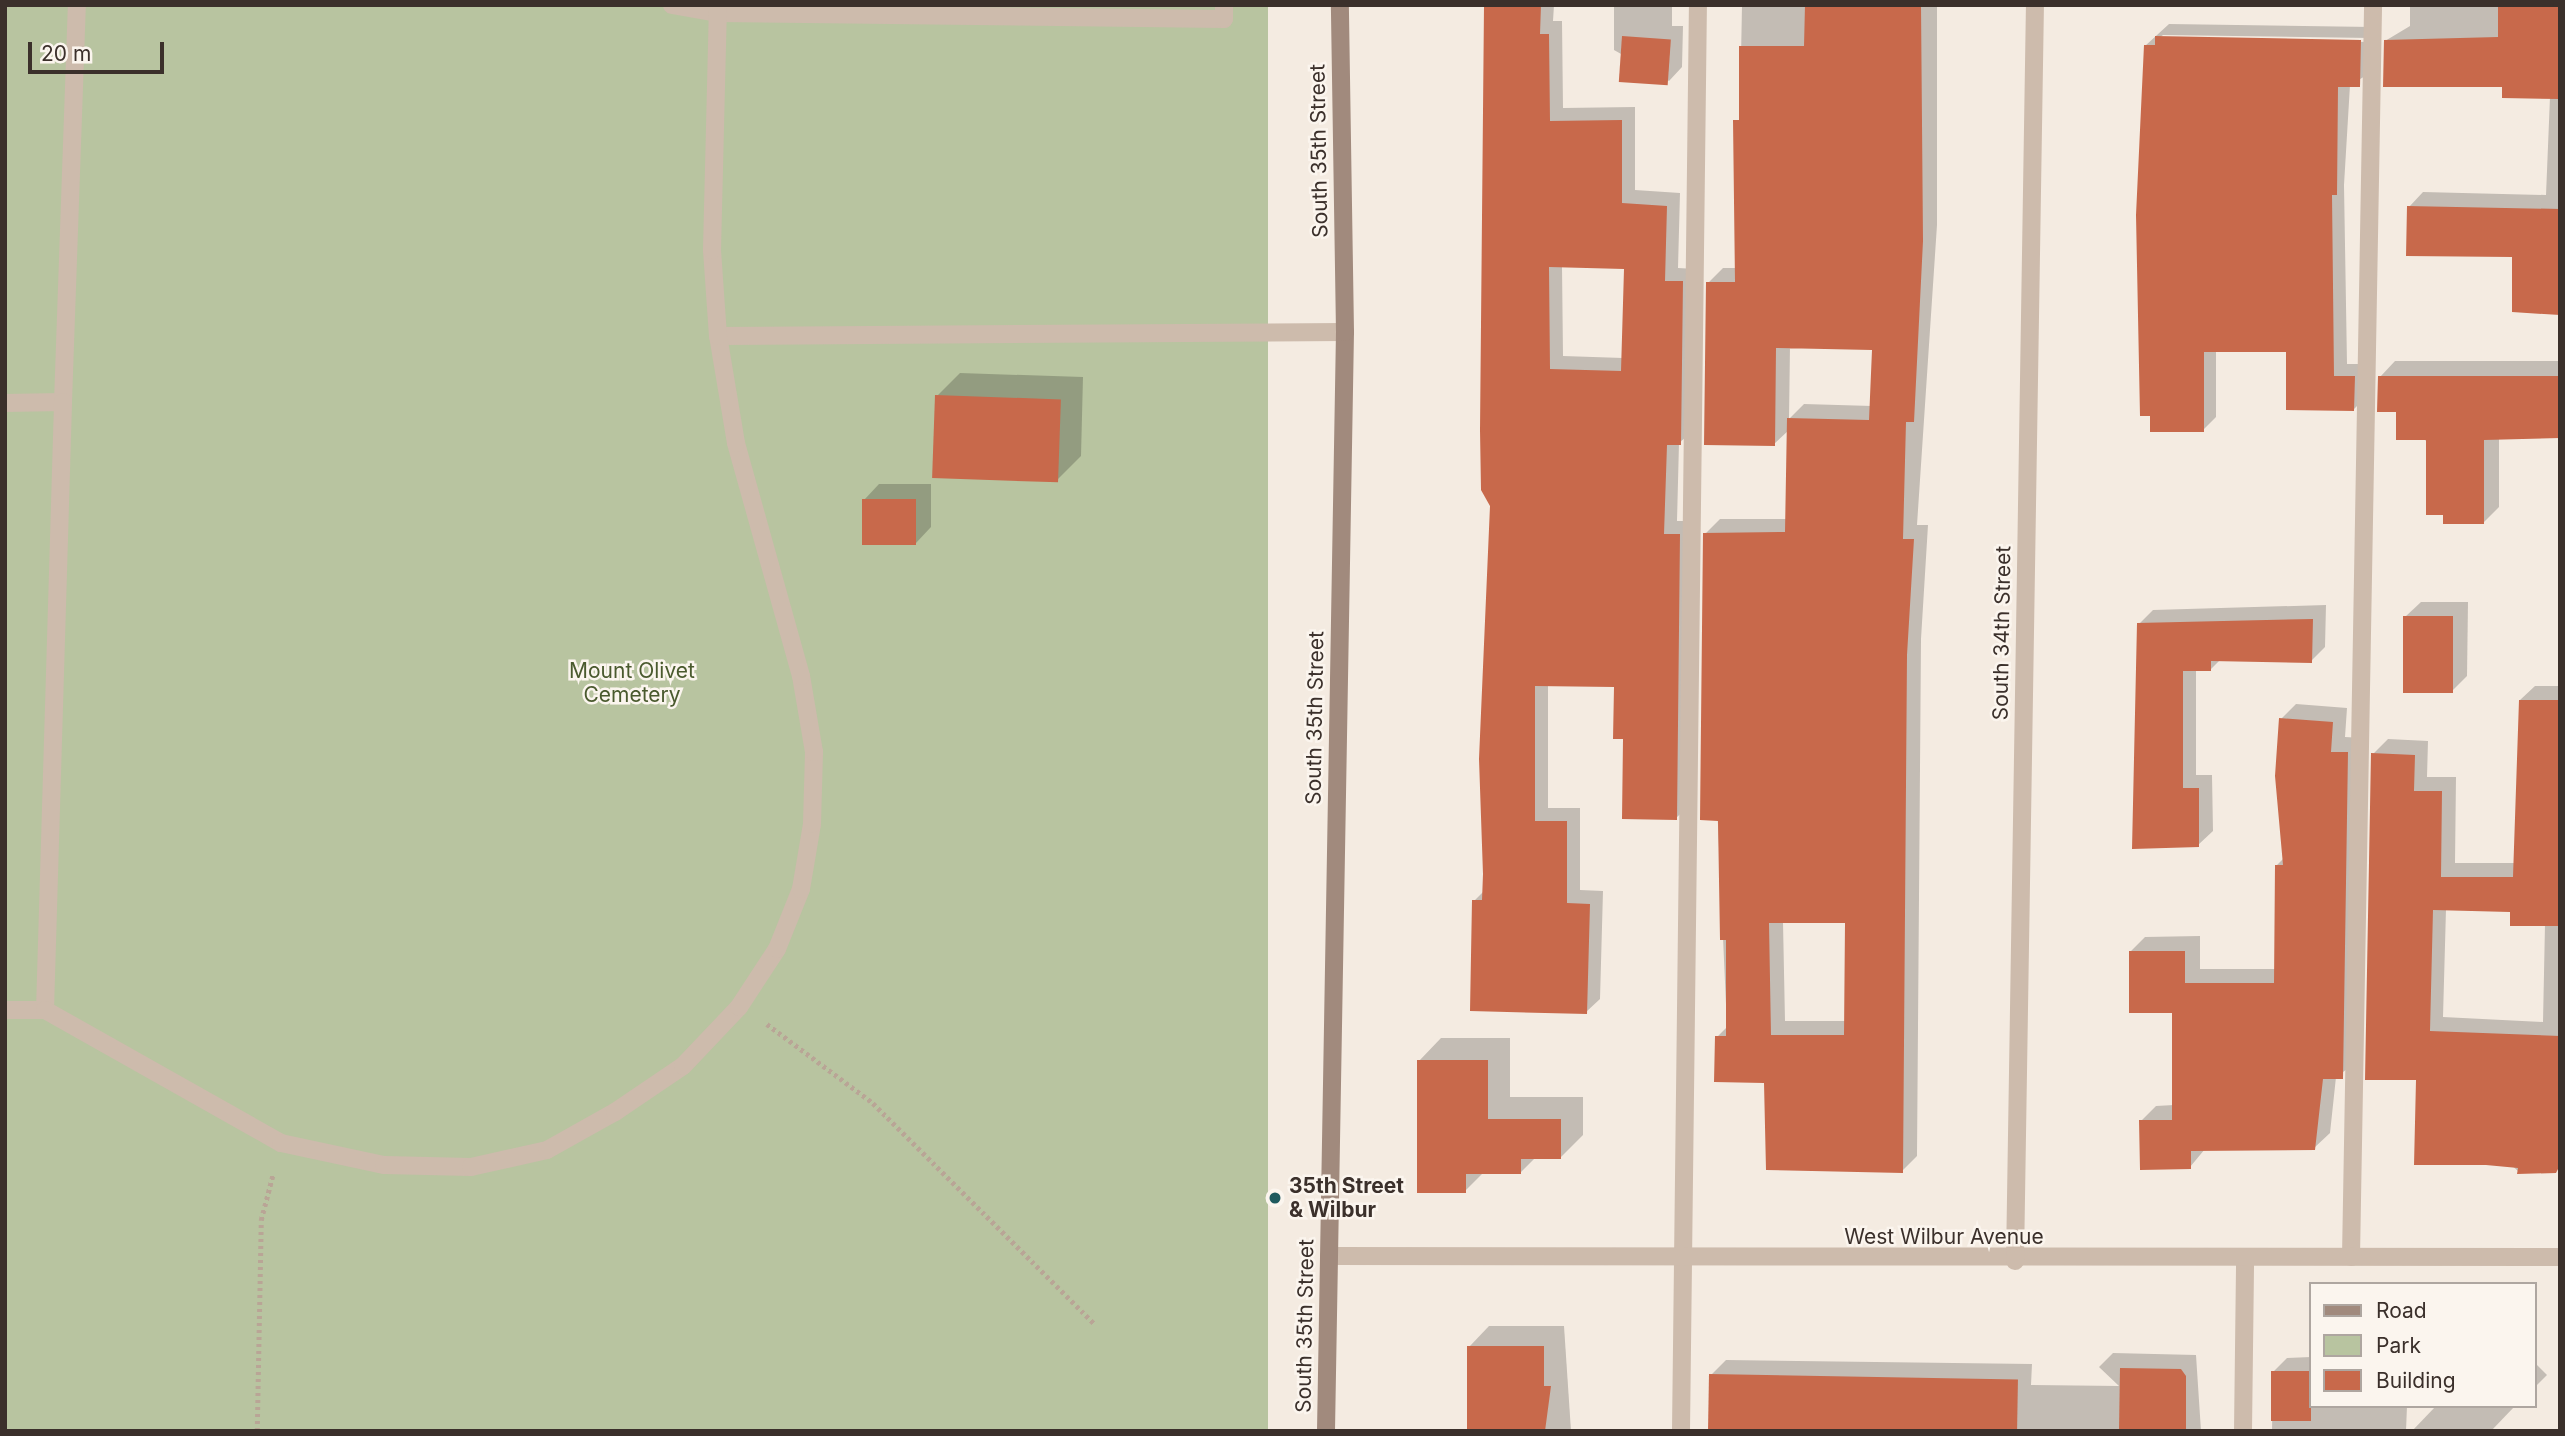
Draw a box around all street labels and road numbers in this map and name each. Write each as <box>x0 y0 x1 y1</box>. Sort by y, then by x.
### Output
street label: South 35th Street <box>1305 64 1333 238</box>
street label: South 34th Street <box>1988 545 2016 721</box>
street label: South 35th Street <box>1301 631 1329 805</box>
street label: West Wilbur Avenue <box>1844 1224 2044 1250</box>
street label: South 35th Street <box>1291 1239 1319 1413</box>

